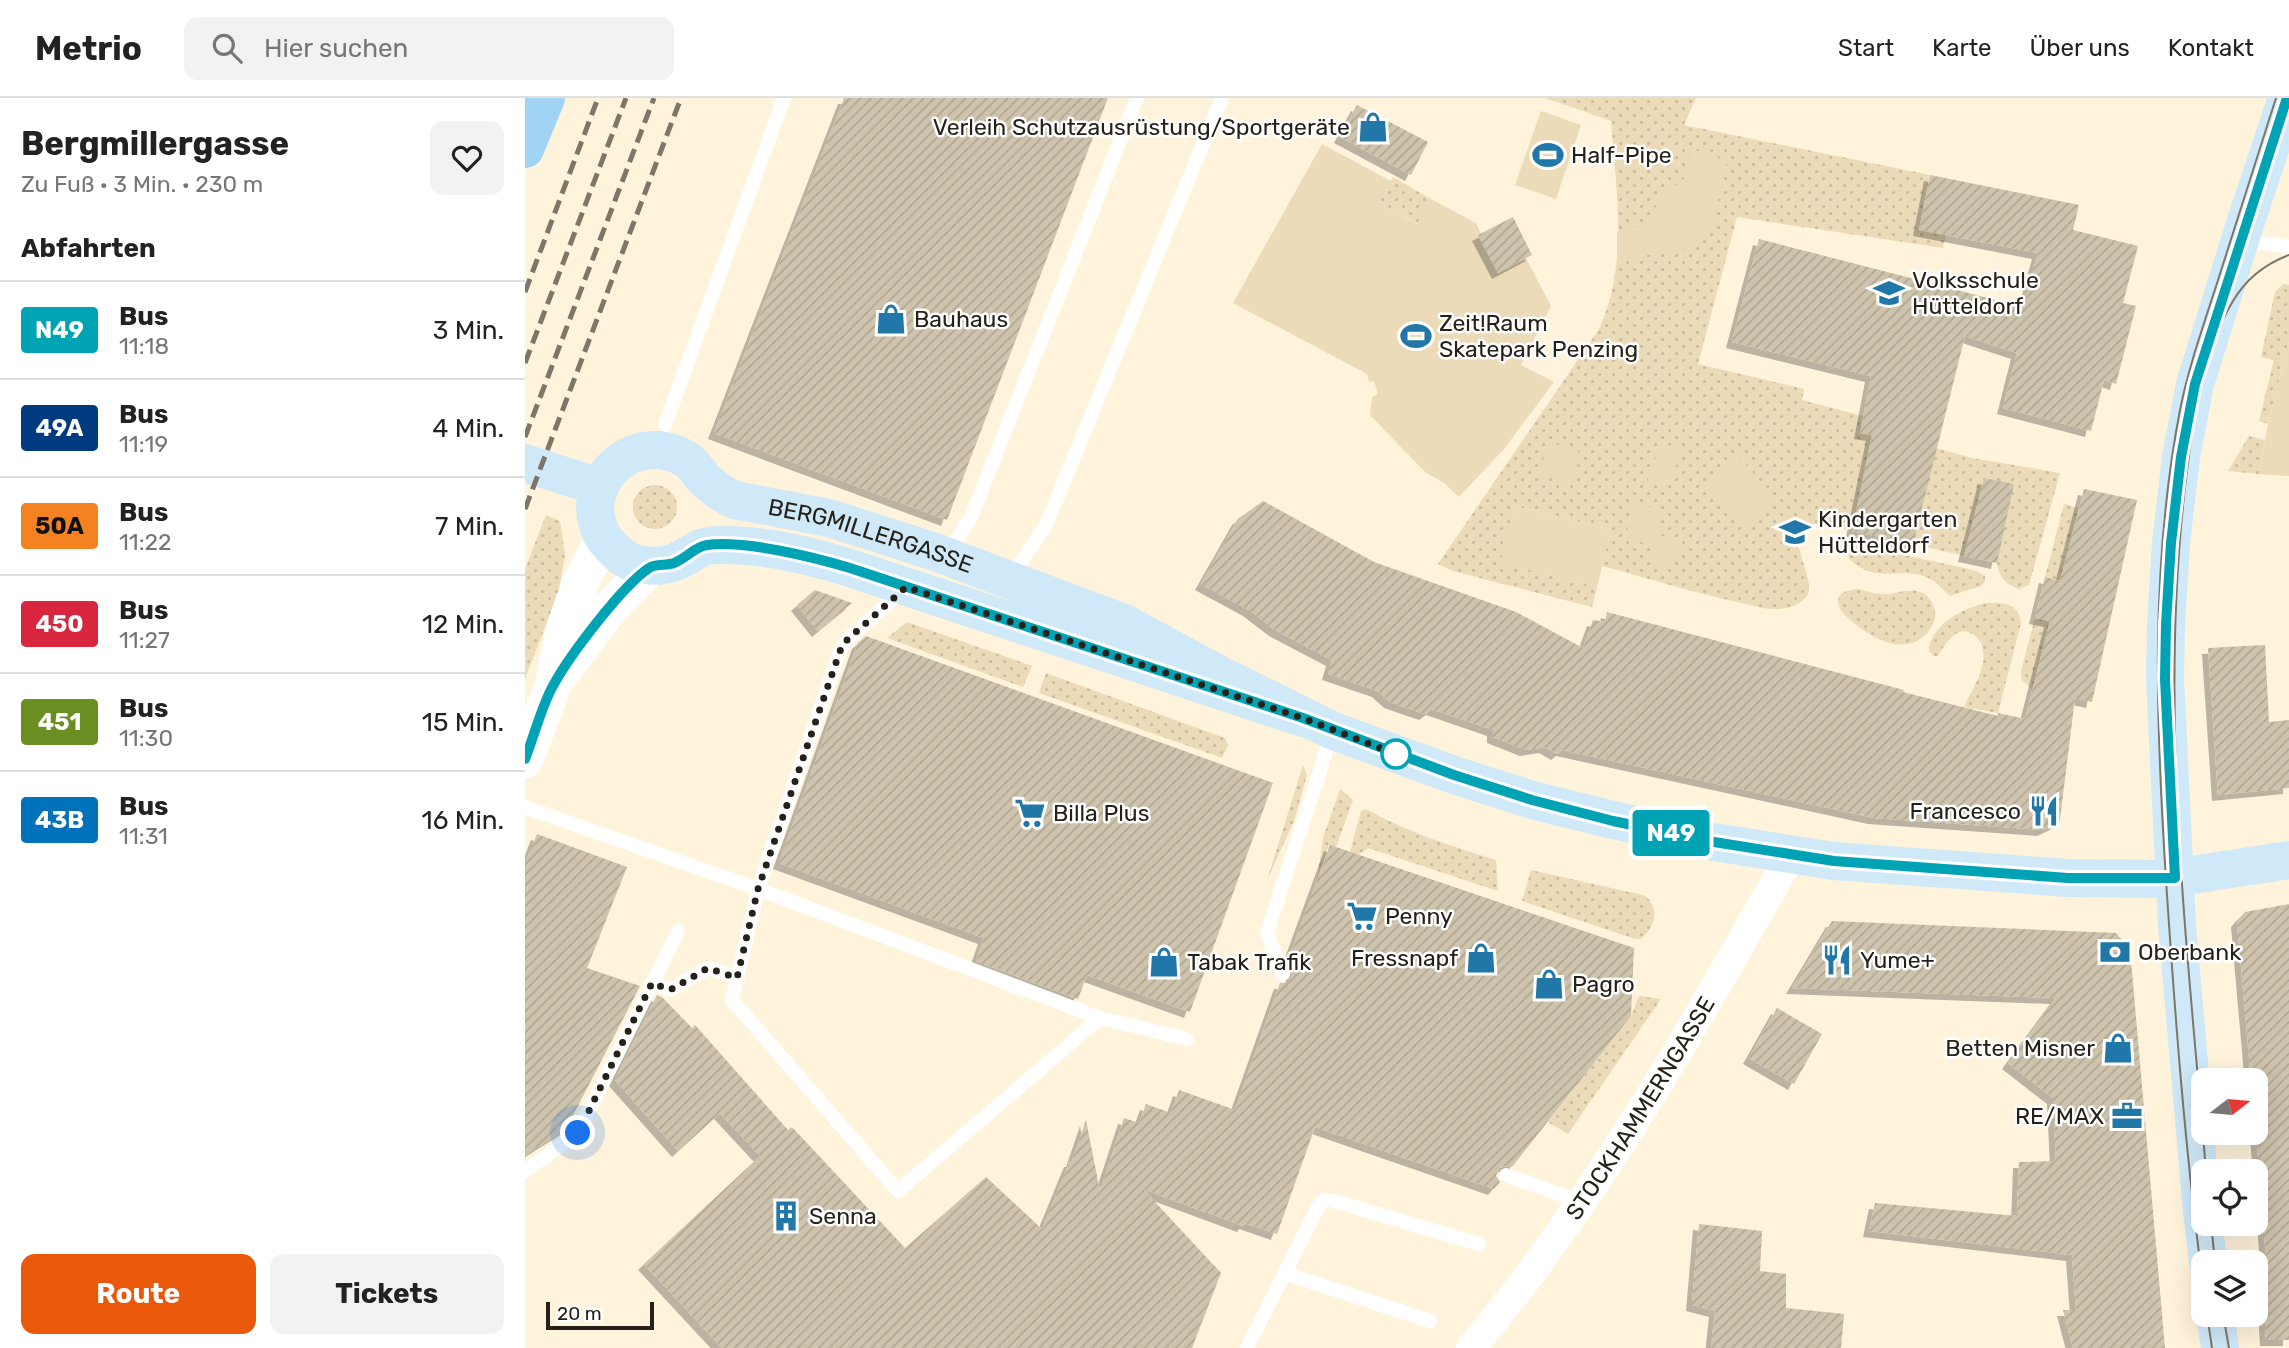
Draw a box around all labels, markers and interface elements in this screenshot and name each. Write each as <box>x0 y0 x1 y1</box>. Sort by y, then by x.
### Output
search box <box>184 17 674 80</box>
text: Metrio <box>35 29 142 68</box>
icon: search <box>208 29 246 67</box>
text: Hier suchen <box>264 33 408 64</box>
text: Start <box>1838 34 1894 62</box>
text: Karte <box>1932 34 1992 62</box>
text: Über uns <box>2030 34 2130 62</box>
text: Kontakt <box>2168 34 2254 62</box>
shop icon: Verleih Schutzausrüstung/Sportgeräte <box>1356 110 1390 144</box>
place label: Verleih Schutzausrüstung/Sportgeräte <box>933 113 1350 141</box>
button: heart <box>430 121 504 195</box>
text: Bergmillergasse <box>21 124 289 163</box>
sports icon: Half-Pipe <box>1531 138 1565 172</box>
place label: Half-Pipe <box>1571 141 1672 169</box>
text: Zu Fuß · 3 Min. · 230 m <box>21 170 263 198</box>
text: Abfahrten <box>21 233 156 264</box>
place label: Volksschule Hütteldorf <box>1912 266 2039 320</box>
school or university icon: Volksschule Hütteldorf <box>1872 276 1906 310</box>
text: Bus <box>119 301 168 332</box>
shop icon: Bauhaus <box>874 302 908 336</box>
place label: Bauhaus <box>914 305 1008 333</box>
place label: Zeit!Raum Skatepark Penzing <box>1439 309 1638 363</box>
text: 3 Min. <box>433 315 504 346</box>
text: N49 <box>35 316 84 344</box>
sports icon: Zeit!Raum Skatepark Penzing <box>1399 319 1433 353</box>
text: 11:18 <box>119 332 169 360</box>
text: Bus <box>119 399 168 430</box>
text: 4 Min. <box>432 413 504 444</box>
text: 49A <box>35 414 84 442</box>
text: 11:19 <box>119 430 168 458</box>
street label: BERGMILLERGASSE <box>766 493 977 579</box>
text: Bus <box>119 497 168 528</box>
place label: Kindergarten Hütteldorf <box>1818 505 1957 559</box>
text: 7 Min. <box>435 511 504 542</box>
text: 50A <box>35 512 84 540</box>
school or university icon: Kindergarten Hütteldorf <box>1778 515 1812 549</box>
text: 11:22 <box>119 528 172 556</box>
text: Bus <box>119 595 168 626</box>
text: 12 Min. <box>422 609 504 640</box>
text: 450 <box>35 610 84 638</box>
text: 11:27 <box>119 626 170 654</box>
text: Bus <box>119 693 168 724</box>
text: 15 Min. <box>422 707 504 738</box>
text: 451 <box>38 708 81 736</box>
text: 11:30 <box>119 724 173 752</box>
unlabelled marker <box>1381 739 1411 769</box>
text: Bus <box>119 791 168 822</box>
restaurant icon: Francesco <box>2027 794 2061 828</box>
supermarket icon: Billa Plus <box>1013 796 1047 830</box>
place label: Francesco <box>1909 797 2021 825</box>
place label: Billa Plus <box>1053 799 1149 827</box>
text: 16 Min. <box>422 805 504 836</box>
text: 43B <box>35 806 84 834</box>
line badge: N49 <box>1631 810 1711 856</box>
text: N49 <box>1647 819 1695 847</box>
text: 11:31 <box>119 822 168 850</box>
supermarket icon: Penny <box>1345 899 1379 933</box>
place label: Penny <box>1385 902 1453 930</box>
bank icon: Oberbank <box>2098 935 2132 969</box>
place label: Oberbank <box>2138 938 2241 966</box>
shop icon: Fressnapf <box>1464 941 1498 975</box>
restaurant icon: Yume+ <box>1820 943 1854 977</box>
place label: Fressnapf <box>1351 944 1458 972</box>
shop icon: Tabak Trafik <box>1147 945 1181 979</box>
place label: Yume+ <box>1860 946 1935 974</box>
place label: Tabak Trafik <box>1187 948 1311 976</box>
shop icon: Pagro <box>1532 967 1566 1001</box>
place label: Pagro <box>1572 970 1635 998</box>
street label: STOCKHAMMERNGASSE <box>1560 991 1721 1225</box>
shop icon: Betten Misner <box>2101 1031 2135 1065</box>
place label: Betten Misner <box>1945 1034 2095 1062</box>
north arrow <box>2191 1068 2268 1144</box>
map controls <box>2191 1068 2268 1327</box>
office icon: RE/MAX <box>2110 1099 2144 1133</box>
place label: RE/MAX <box>2015 1102 2104 1130</box>
your location <box>560 1115 595 1150</box>
button: locate <box>2191 1159 2268 1236</box>
building icon: Senna <box>769 1199 803 1233</box>
place label: Senna <box>809 1202 877 1230</box>
button: layers <box>2191 1250 2268 1327</box>
button: Route <box>21 1254 256 1334</box>
button: Tickets <box>270 1254 504 1334</box>
scale bar <box>546 1299 655 1331</box>
text: 20 m <box>557 1302 602 1325</box>

